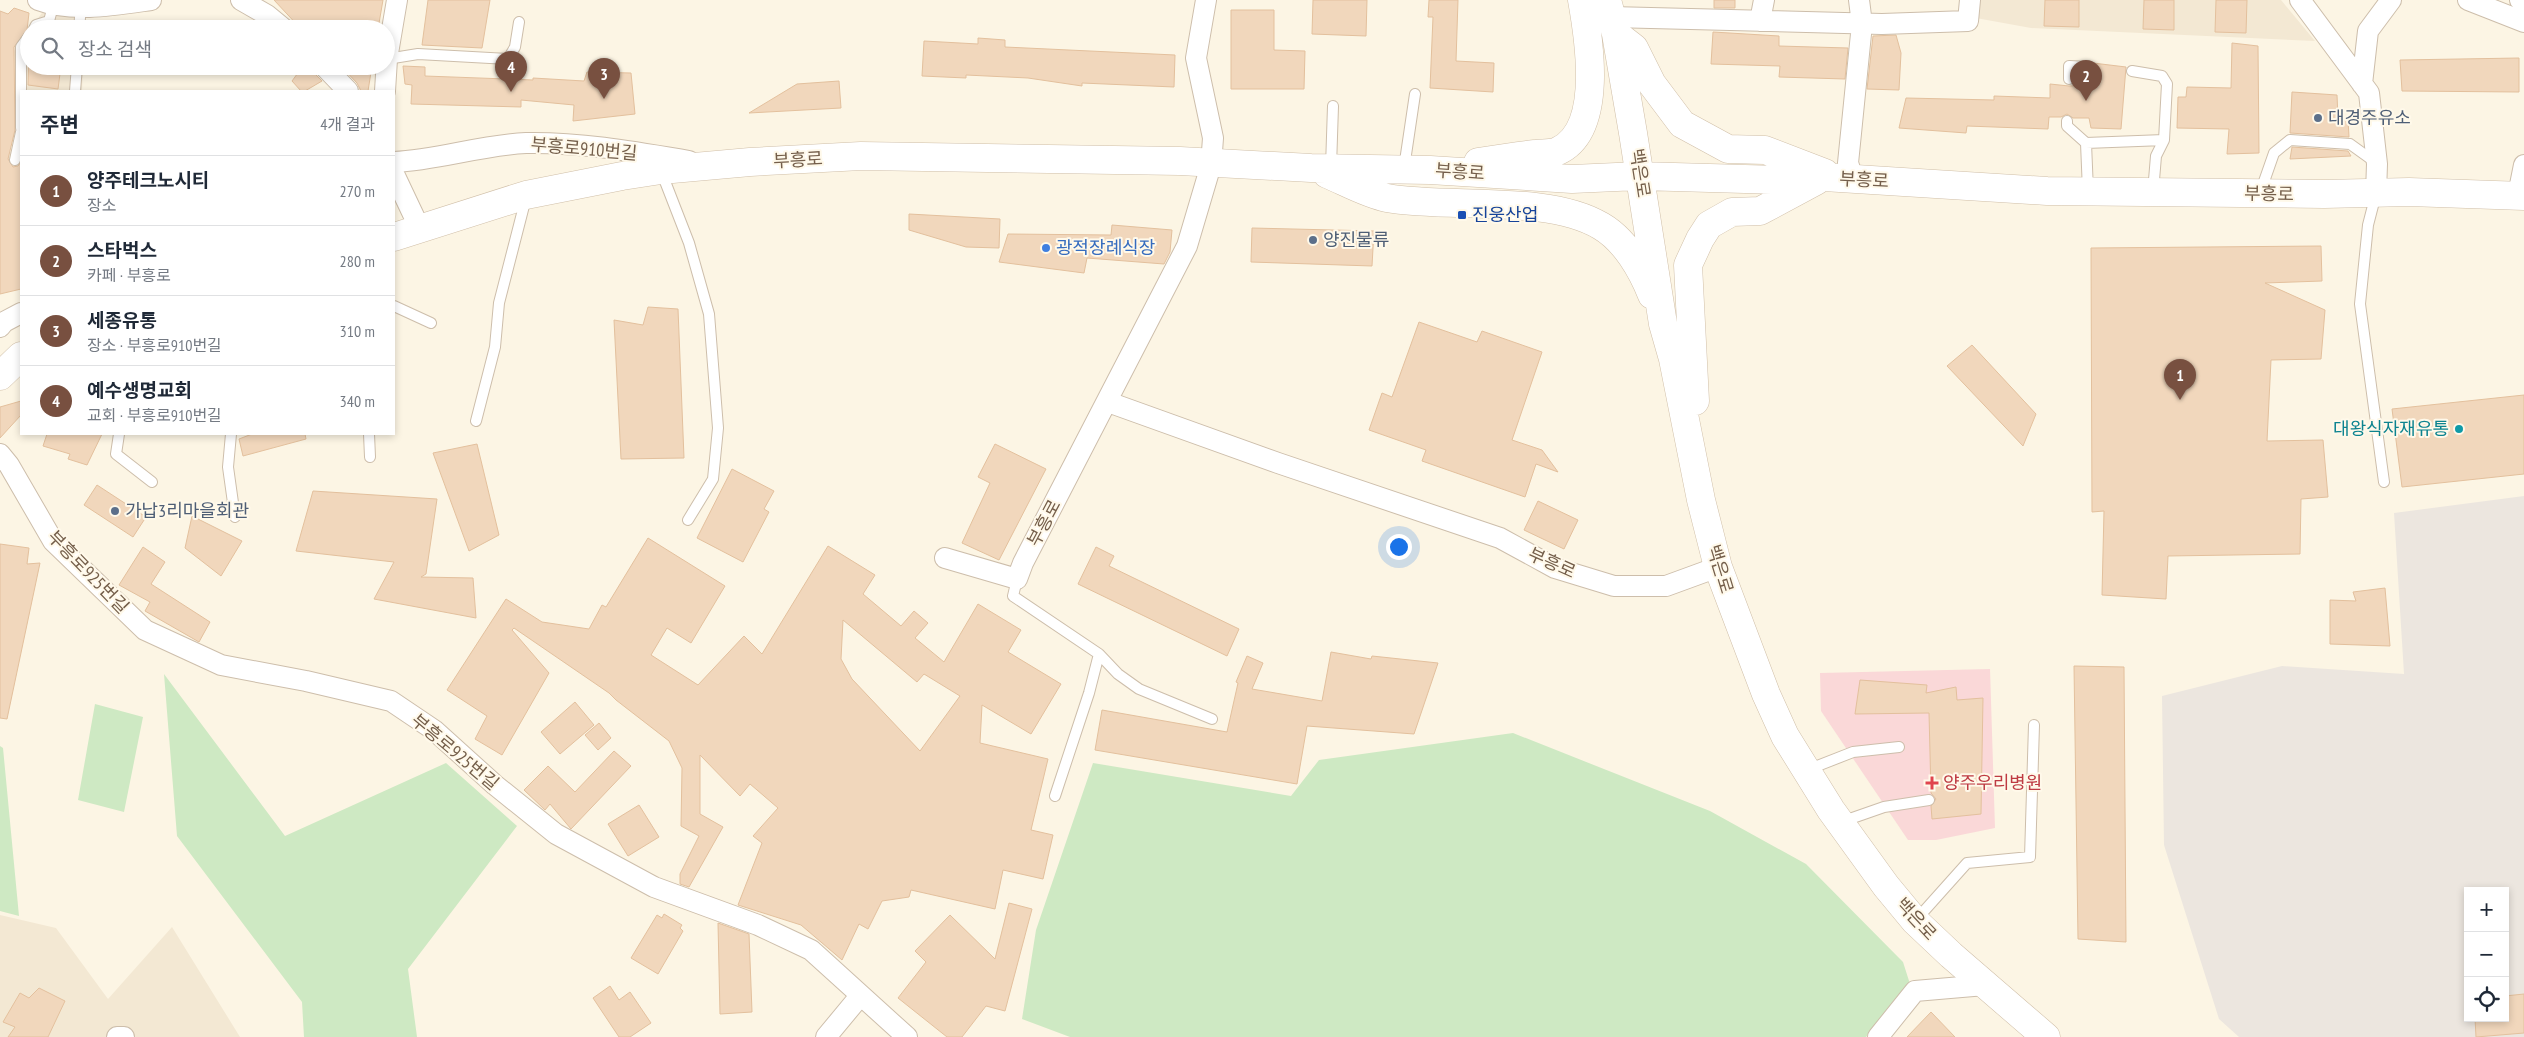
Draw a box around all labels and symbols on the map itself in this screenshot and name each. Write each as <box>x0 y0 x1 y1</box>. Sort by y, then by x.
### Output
pin: 4 <box>495 51 527 92</box>
pin: 3 <box>588 58 620 99</box>
pin: 2 <box>2070 60 2102 101</box>
place label: 대경주유소 <box>2328 106 2411 129</box>
marker: 대경주유소 <box>2312 112 2324 124</box>
street label: 부흥로910번길 <box>530 132 638 165</box>
street label: 부흥로 <box>773 147 823 172</box>
street label: 백은로 <box>1625 147 1656 199</box>
street label: 부흥로 <box>1434 158 1486 185</box>
street label: 부흥로 <box>1839 167 1889 192</box>
street label: 부흥로 <box>2244 182 2294 205</box>
place label: 진웅산업 <box>1472 203 1538 226</box>
marker: 진웅산업 <box>1456 209 1468 221</box>
place label: 양진물류 <box>1323 228 1389 251</box>
marker: 양진물류 <box>1307 234 1319 246</box>
place label: 광적장례식장 <box>1056 236 1155 259</box>
marker: 광적장례식장 <box>1040 242 1052 254</box>
pin: 1 <box>2164 359 2196 400</box>
place label: 대왕식자재유통 <box>2333 417 2449 440</box>
marker: 대왕식자재유통 <box>2453 423 2465 435</box>
street label: 부흥로 <box>1022 495 1065 550</box>
place label: 가납3리마을회관 <box>125 499 249 522</box>
marker: 가납3리마을회관 <box>109 505 121 517</box>
street label: 부흥로925번길 <box>43 525 134 618</box>
your location <box>1386 534 1412 560</box>
street label: 부흥로 <box>1525 542 1580 583</box>
street label: 백은로 <box>1702 542 1739 596</box>
street label: 부흥로925번길 <box>407 708 504 795</box>
place label: 양주우리병원 <box>1943 771 2042 794</box>
marker: 양주우리병원 <box>1925 776 1939 790</box>
street label: 백은로 <box>1891 893 1942 945</box>

